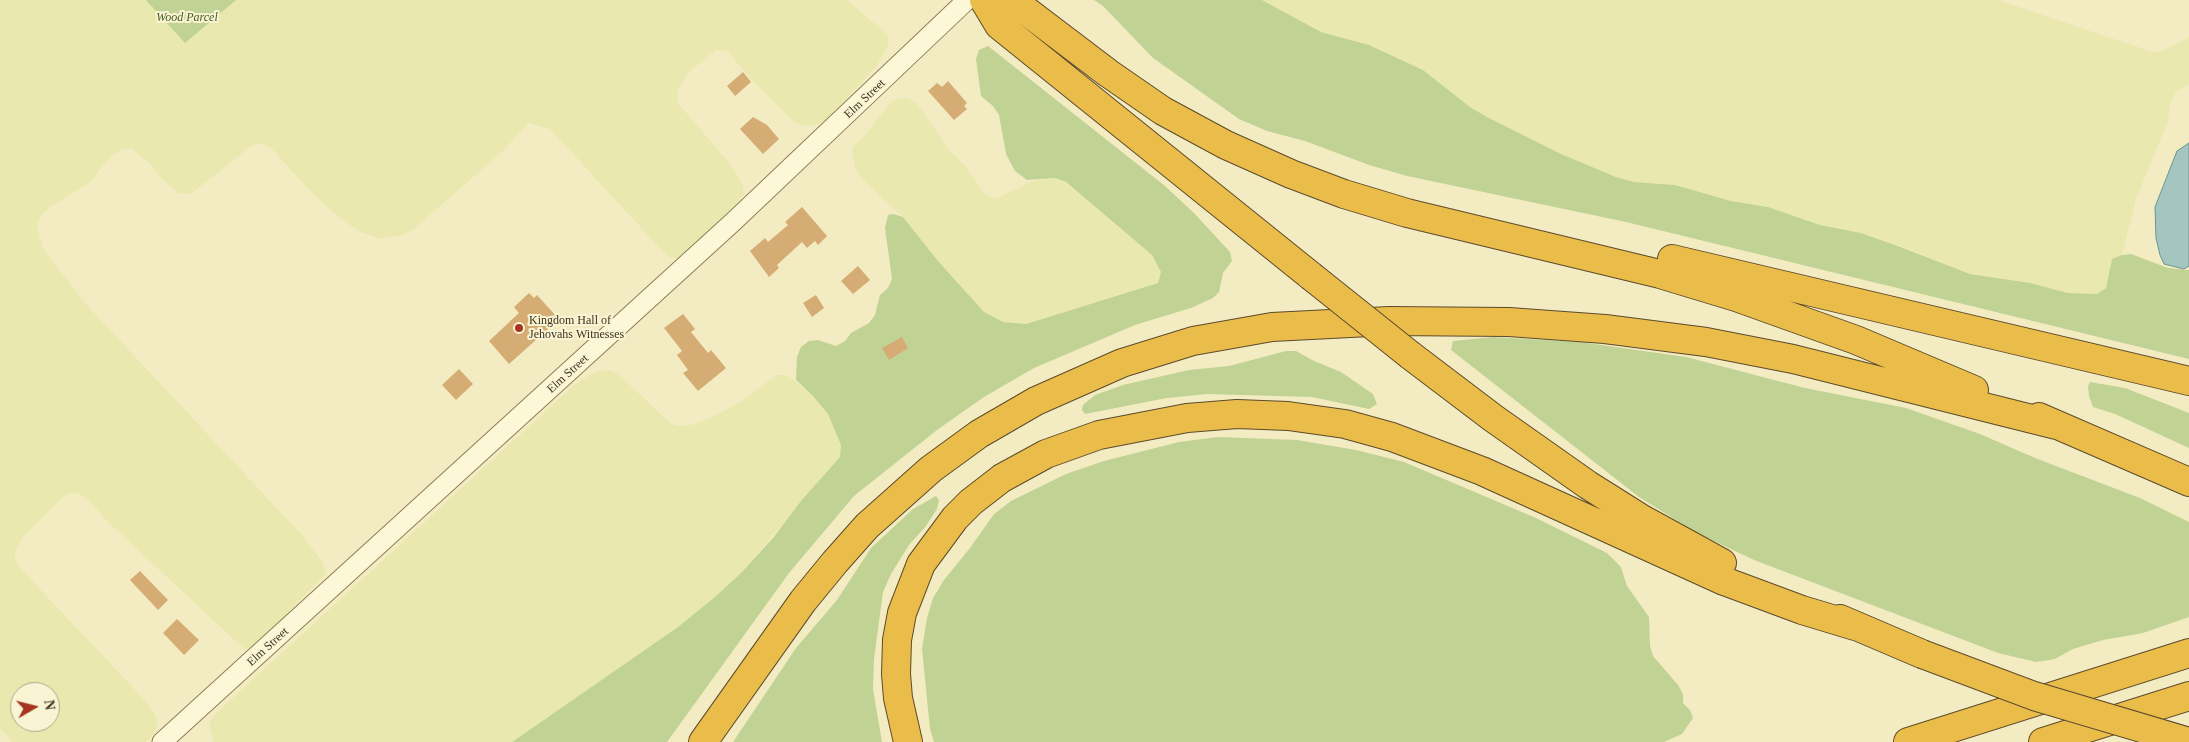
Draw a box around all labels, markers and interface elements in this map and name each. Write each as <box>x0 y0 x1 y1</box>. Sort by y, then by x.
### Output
park label: Wood Parcel <box>156 11 218 25</box>
street label: Elm Street <box>841 76 889 122</box>
place label: Kingdom Hall of Jehovahs Witnesses <box>529 314 624 342</box>
marker: Kingdom Hall of Jehovahs Witnesses <box>513 322 525 334</box>
street label: Elm Street <box>544 352 592 396</box>
street label: Elm Street <box>244 625 292 669</box>
north arrow <box>10 682 60 732</box>
text: N <box>41 699 57 711</box>

